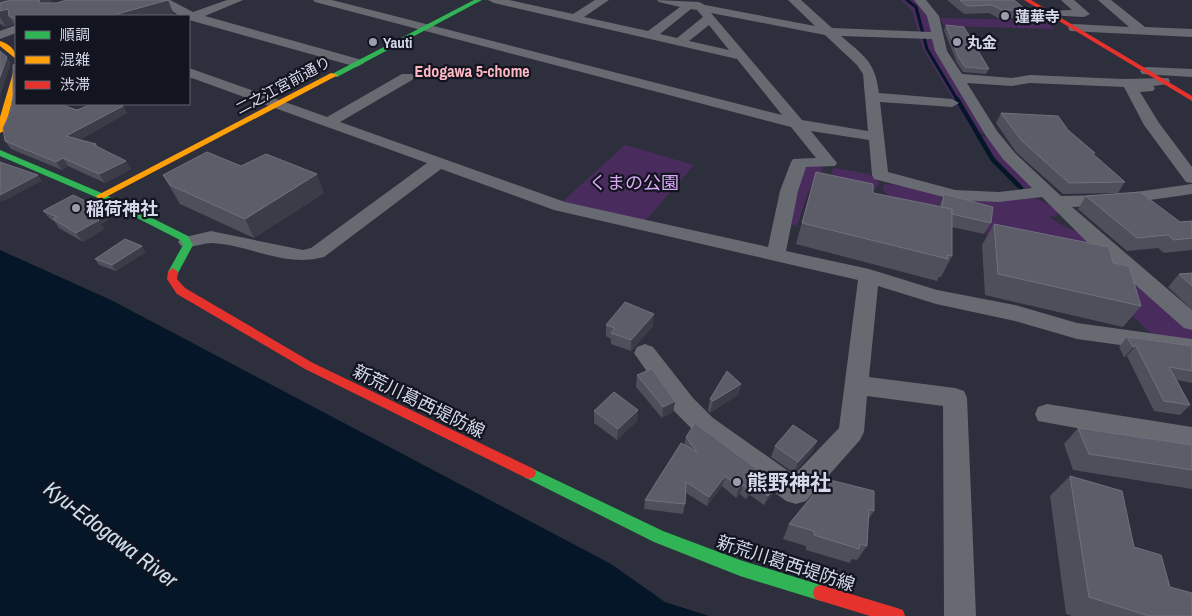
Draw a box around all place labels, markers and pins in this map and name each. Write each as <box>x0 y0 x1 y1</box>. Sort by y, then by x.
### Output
place label: 蓮華寺 <box>1015 6 1060 27</box>
marker: 蓮華寺 <box>999 10 1011 22</box>
place label: Yauti <box>383 32 412 53</box>
place label: 丸金 <box>967 32 997 53</box>
marker: Yauti <box>367 36 379 48</box>
marker: 丸金 <box>951 36 963 48</box>
place label: 稲荷神社 <box>86 196 158 221</box>
marker: 稲荷神社 <box>70 202 82 214</box>
place label: 熊野神社 <box>747 468 831 497</box>
marker: 熊野神社 <box>731 476 743 488</box>

